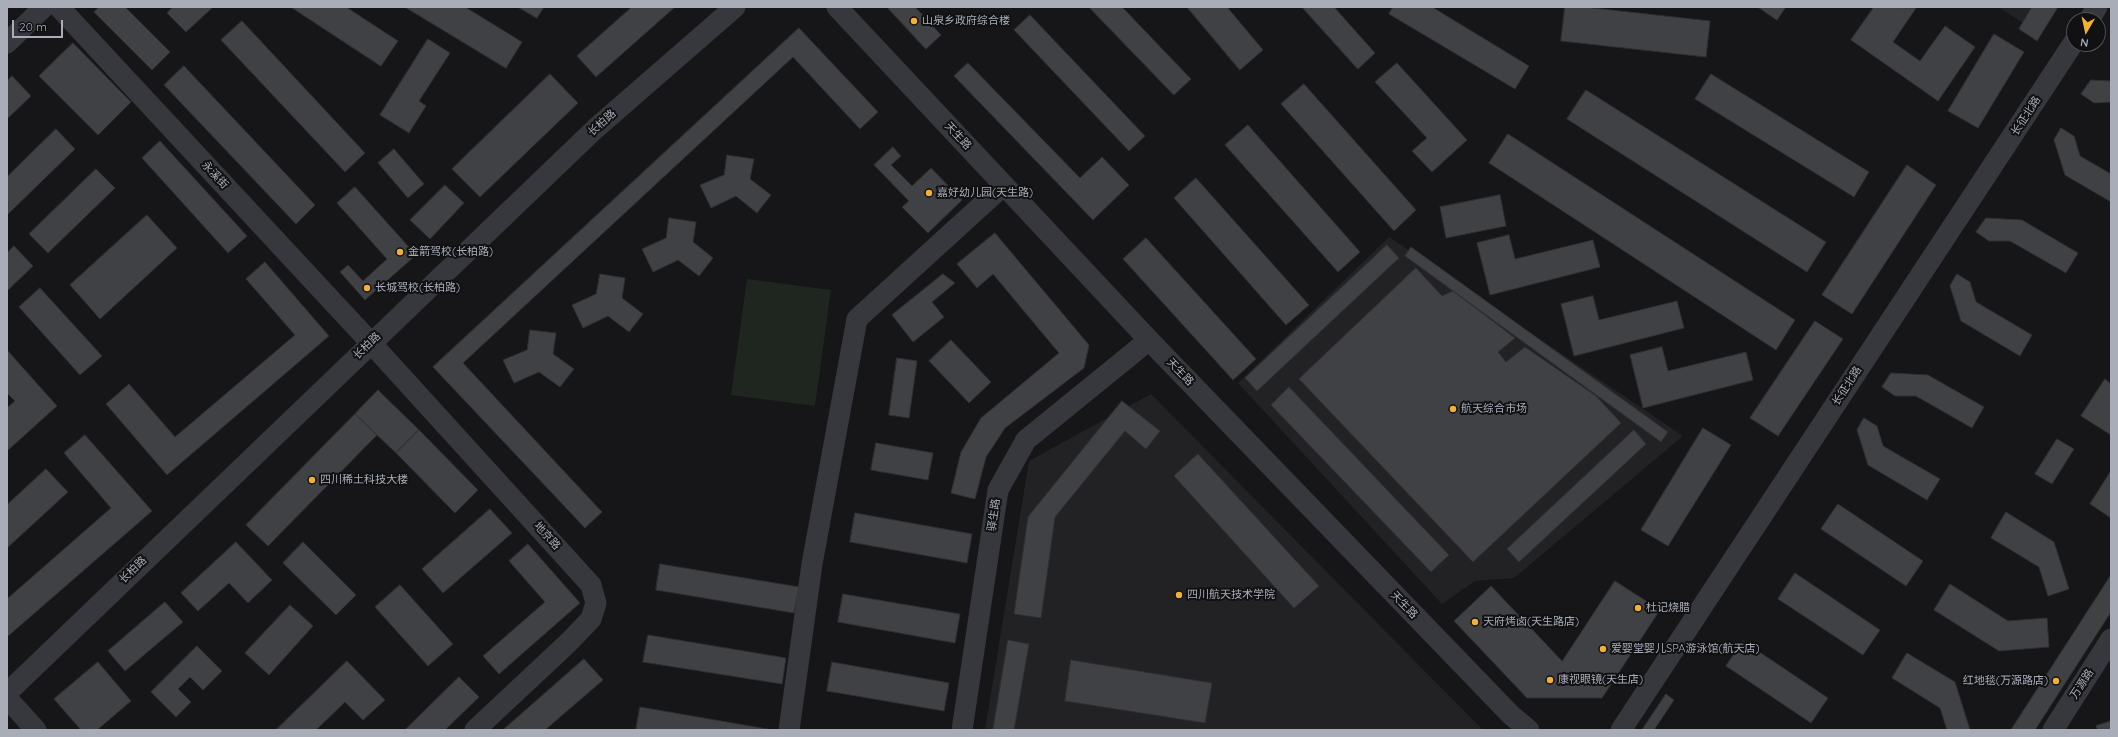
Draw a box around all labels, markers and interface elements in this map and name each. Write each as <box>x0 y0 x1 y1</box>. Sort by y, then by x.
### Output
scale bar <box>14 12 65 38</box>
north arrow <box>2066 12 2106 52</box>
place label: 山泉乡政府综合楼 <box>922 14 1010 28</box>
marker: 山泉乡政府综合楼 <box>909 16 919 26</box>
text: 20 m <box>19 19 47 34</box>
text: N <box>2079 35 2089 50</box>
street label: 长征北路 <box>2008 94 2044 138</box>
street label: 长柏路 <box>585 107 619 139</box>
street label: 天生路 <box>942 119 974 153</box>
street label: 永溪街 <box>199 158 231 192</box>
place label: 嘉好幼儿园(天生路) <box>937 186 1033 200</box>
marker: 嘉好幼儿园(天生路) <box>924 188 934 198</box>
place label: 金箭驾校(长柏路) <box>408 245 493 259</box>
marker: 金箭驾校(长柏路) <box>395 247 405 257</box>
place label: 长城驾校(长柏路) <box>375 281 460 295</box>
marker: 长城驾校(长柏路) <box>362 283 372 293</box>
street label: 长柏路 <box>351 330 383 362</box>
street label: 天生路 <box>1164 356 1196 388</box>
street label: 长征北路 <box>1829 364 1865 408</box>
place label: 航天综合市场 <box>1461 402 1527 416</box>
marker: 航天综合市场 <box>1448 404 1458 414</box>
place label: 四川稀土科技大楼 <box>320 473 408 487</box>
marker: 四川稀土科技大楼 <box>307 475 317 485</box>
street label: 驿生路 <box>985 498 1003 532</box>
street label: 地京路 <box>531 519 563 553</box>
street label: 长柏路 <box>117 554 149 586</box>
place label: 四川航天技术学院 <box>1187 588 1275 602</box>
street label: 天生路 <box>1388 589 1420 621</box>
marker: 四川航天技术学院 <box>1174 590 1184 600</box>
place label: 杜记烧腊 <box>1646 601 1690 615</box>
marker: 杜记烧腊 <box>1633 603 1643 613</box>
place label: 天府烤卤(天生路店) <box>1483 615 1579 629</box>
marker: 天府烤卤(天生路店) <box>1470 617 1480 627</box>
place label: 爱婴堂婴儿SPA游泳馆(航天店) <box>1611 642 1760 656</box>
marker: 爱婴堂婴儿SPA游泳馆(航天店) <box>1598 644 1608 654</box>
street label: 万源路 <box>2067 667 2097 701</box>
place label: 康视眼镜(天生店) <box>1558 673 1643 687</box>
place label: 红地毯(万源路店) <box>1963 674 2048 688</box>
marker: 康视眼镜(天生店) <box>1545 675 1555 685</box>
marker: 红地毯(万源路店) <box>2051 676 2061 686</box>

